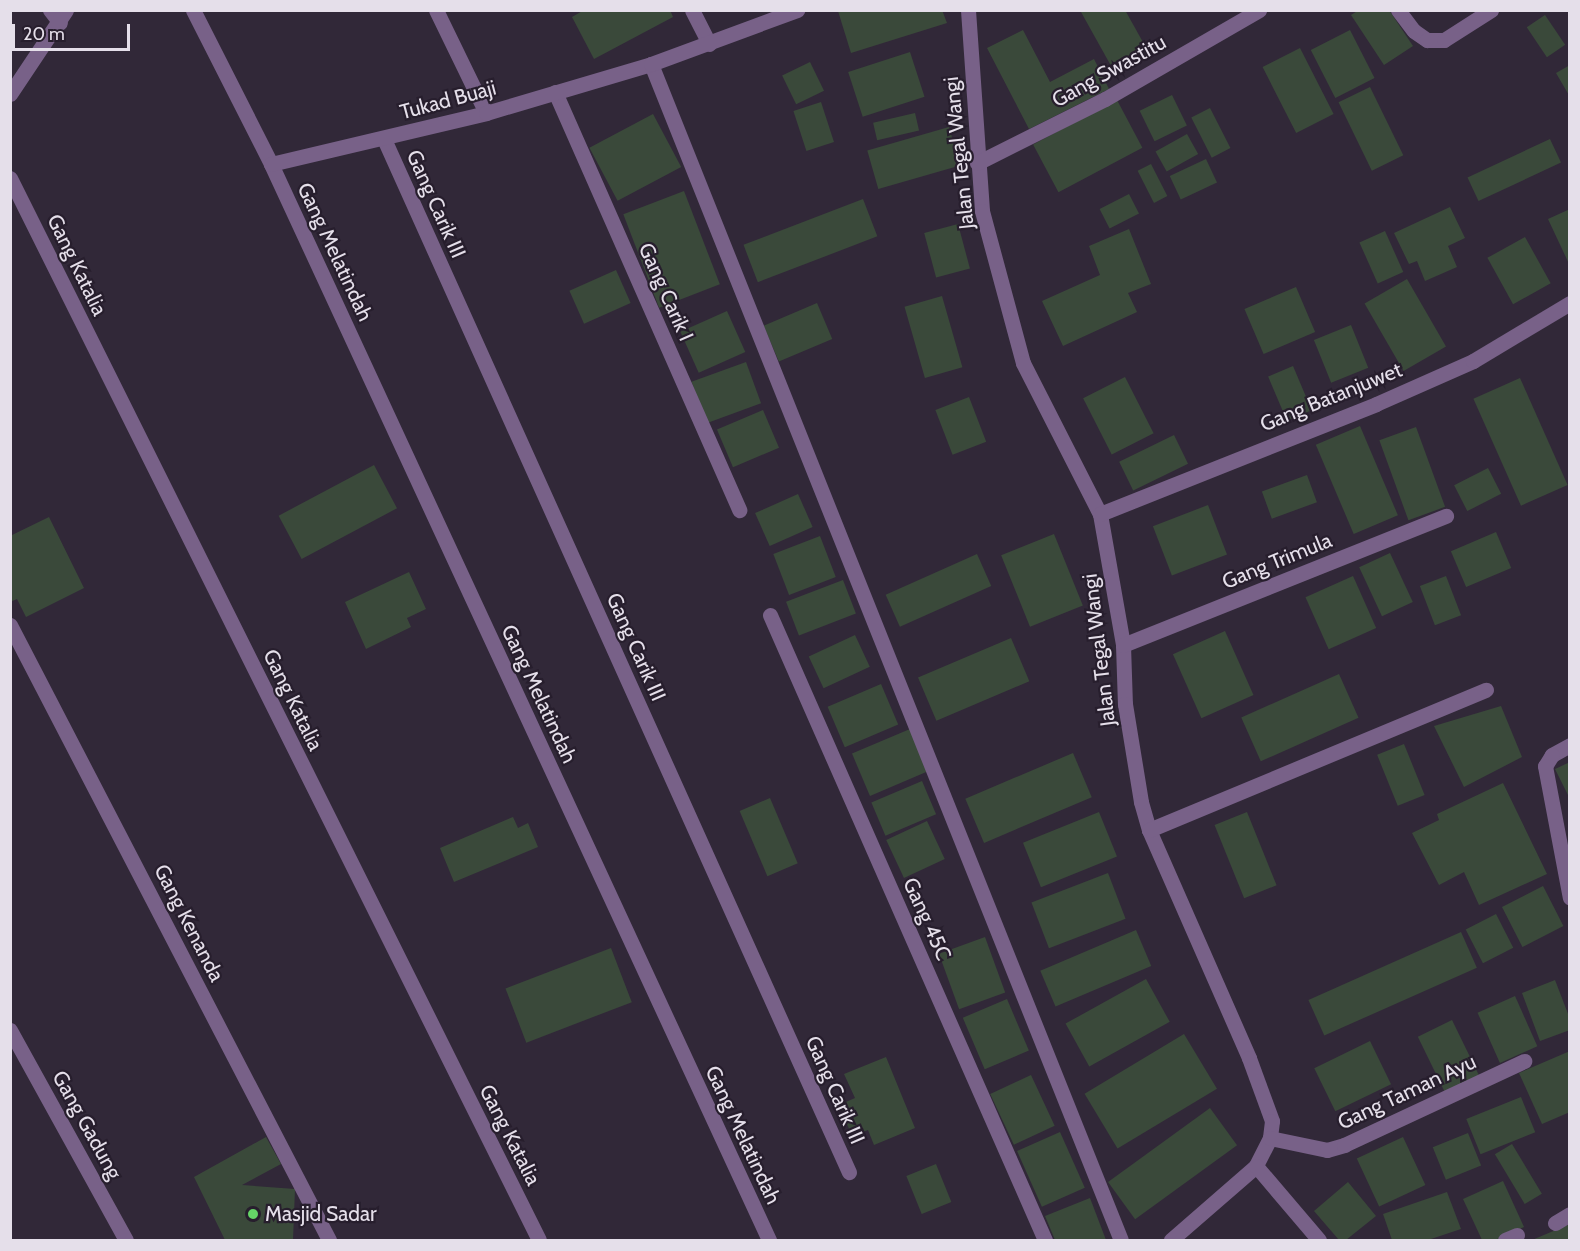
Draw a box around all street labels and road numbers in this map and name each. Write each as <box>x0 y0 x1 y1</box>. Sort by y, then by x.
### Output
street label: Gang Swastitu <box>1048 29 1170 113</box>
street label: Tukad Buaji <box>397 75 499 125</box>
street label: Jalan Tegal Wangi <box>938 75 980 231</box>
street label: Gang Carik III <box>401 146 471 262</box>
street label: Gang Melatindah <box>292 179 378 325</box>
street label: Gang Katalia <box>42 210 112 320</box>
street label: Gang Carik I <box>633 239 699 345</box>
street label: Gang Batanjuwet <box>1256 357 1406 437</box>
street label: Gang Trimula <box>1219 528 1335 594</box>
street label: Jalan Tegal Wangi <box>1077 572 1121 728</box>
street label: Gang Carik III <box>601 589 671 705</box>
street label: Gang Melatindah <box>496 621 582 767</box>
street label: Gang Katalia <box>258 645 328 755</box>
street label: Gang Kenanda <box>149 860 229 986</box>
street label: Gang 45C <box>898 874 956 964</box>
street label: Gang Carik III <box>800 1032 870 1148</box>
street label: Gang Taman Ayu <box>1334 1049 1480 1135</box>
street label: Gang Melatindah <box>700 1062 786 1208</box>
street label: Gang Gadung <box>47 1066 127 1184</box>
street label: Gang Katalia <box>474 1080 546 1190</box>

